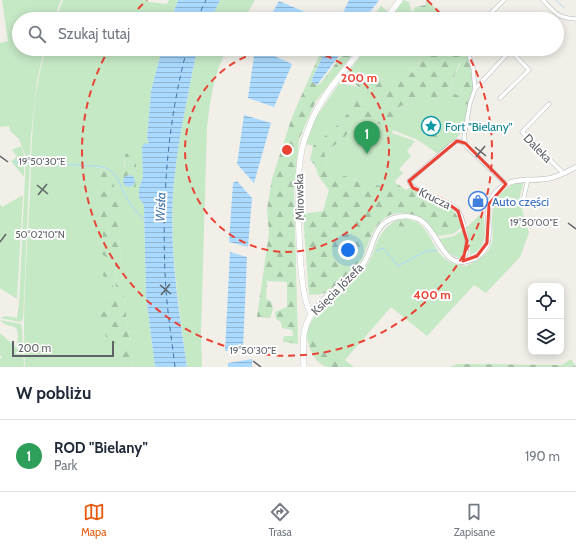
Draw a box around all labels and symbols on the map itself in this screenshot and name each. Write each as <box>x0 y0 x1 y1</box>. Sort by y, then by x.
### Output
text: 200 m <box>341 70 377 85</box>
place icon: Fort "Bielany" <box>420 115 442 137</box>
place label: Fort "Bielany" <box>445 119 513 134</box>
pin: 1 <box>354 121 380 154</box>
street label: Daleka <box>521 130 555 166</box>
centre of rings <box>280 143 294 157</box>
text: 19°50'30"E <box>18 155 66 168</box>
street label: Mirowska <box>291 173 307 221</box>
street label: Krucza <box>417 184 454 212</box>
shop icon: Auto części <box>467 190 489 212</box>
water label: Wisła <box>151 192 169 222</box>
place label: Auto części <box>492 194 549 209</box>
text: 19°50'00"E <box>510 216 559 229</box>
text: 50°02'10"N <box>15 228 65 241</box>
your location <box>338 240 358 260</box>
street label: Księcia Józefa <box>308 260 366 318</box>
text: 400 m <box>413 287 451 302</box>
scale bar <box>12 339 114 358</box>
text: 19°50'30"E <box>229 344 277 357</box>

